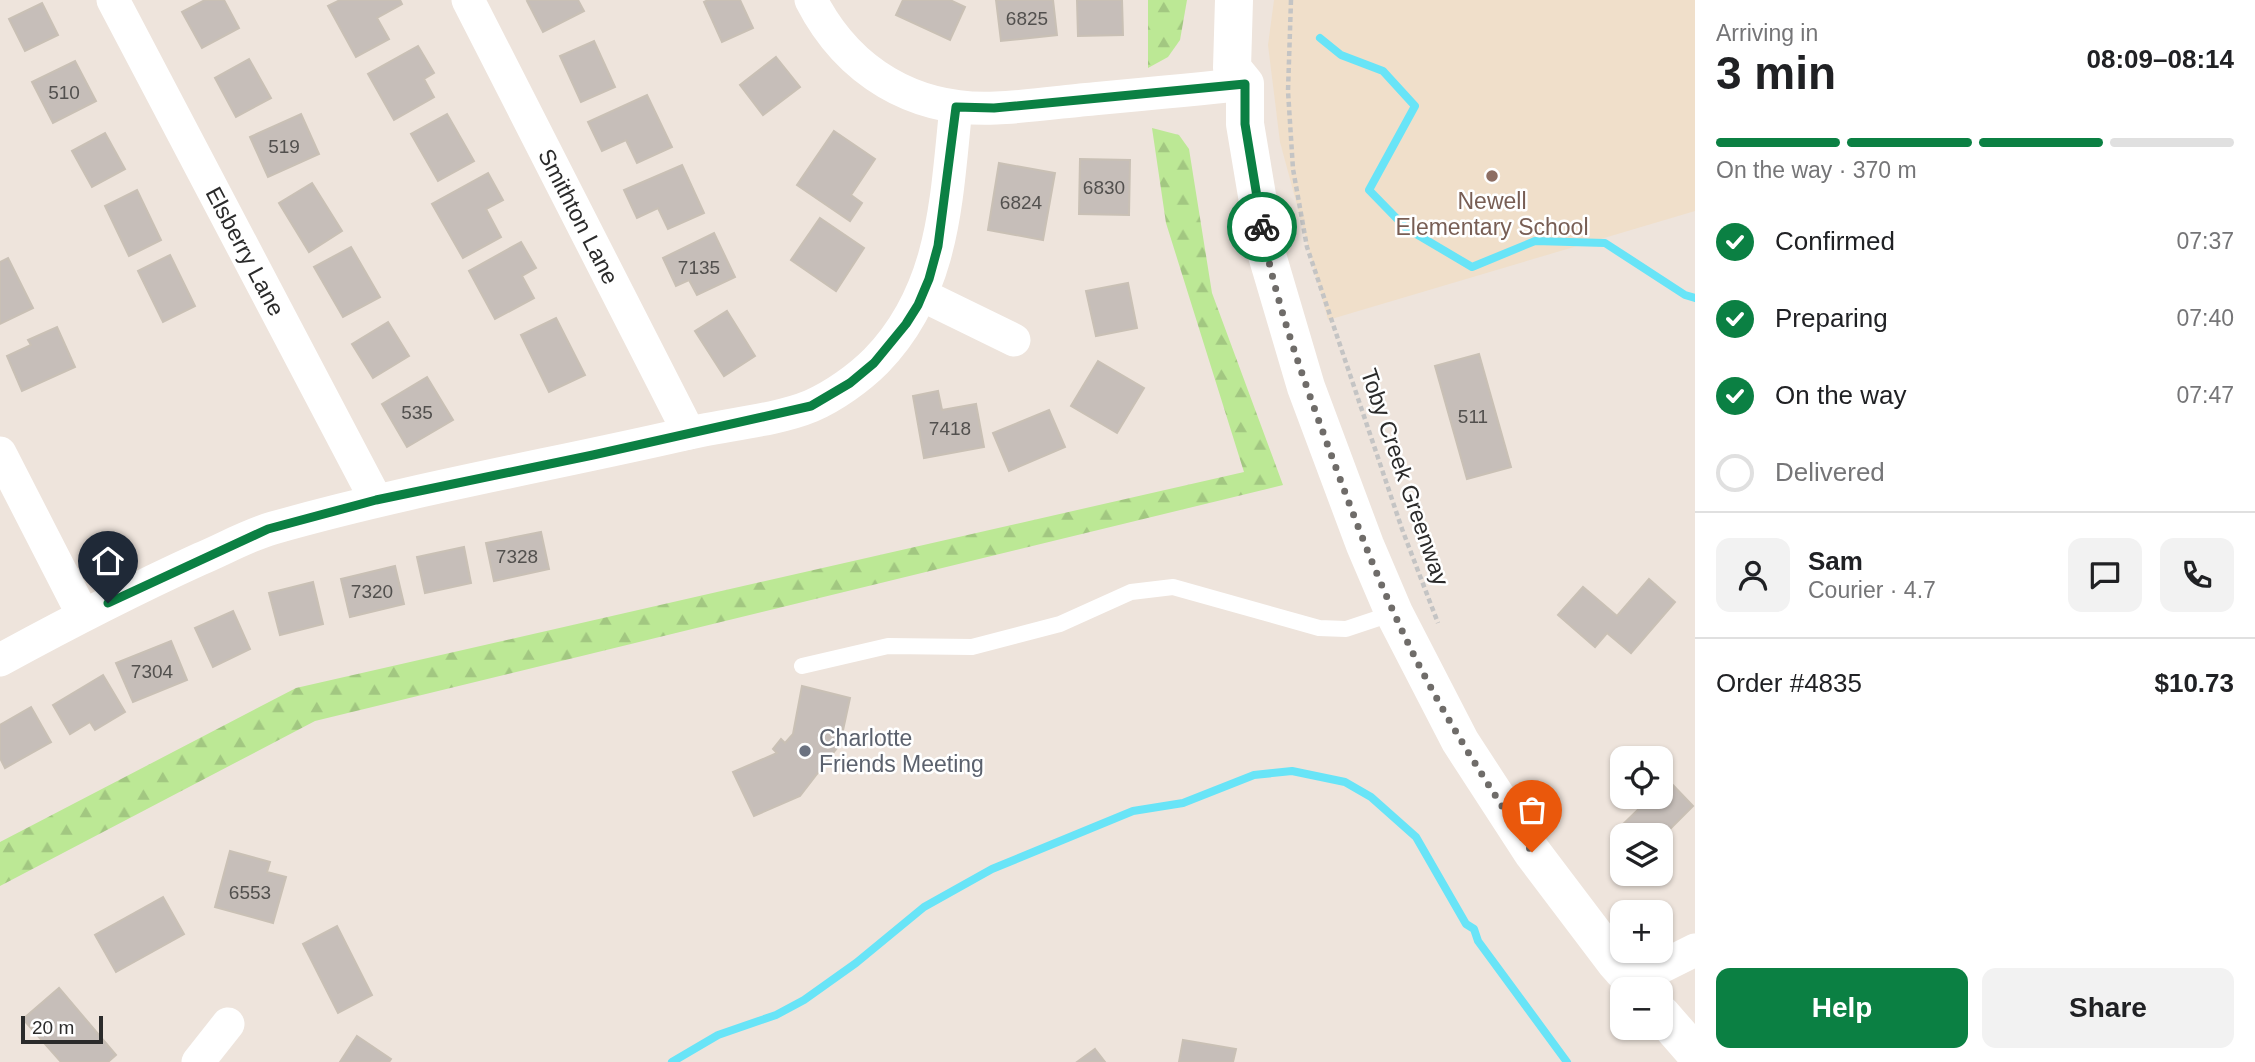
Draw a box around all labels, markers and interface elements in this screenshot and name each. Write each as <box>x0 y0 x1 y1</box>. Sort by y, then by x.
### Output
house number: 6825 <box>1006 8 1048 29</box>
text: Arriving in <box>1716 20 1818 46</box>
text: 08:09–08:14 <box>2087 44 2234 74</box>
text: 3 min <box>1716 47 1836 99</box>
house number: 510 <box>48 82 80 103</box>
house number: 519 <box>268 136 300 157</box>
street label: Smithton Lane <box>533 144 624 288</box>
text: On the way · 370 m <box>1716 157 1917 183</box>
marker: Newell Elementary School <box>1484 168 1500 184</box>
house number: 6830 <box>1083 177 1125 198</box>
street label: Elsberry Lane <box>201 182 290 320</box>
place label: Newell Elementary School <box>1395 188 1589 240</box>
house number: 6824 <box>1000 192 1043 213</box>
courier <box>1227 192 1297 262</box>
icon: bike <box>1243 208 1281 246</box>
icon: check <box>1716 223 1754 261</box>
text: Confirmed <box>1775 226 1895 256</box>
text: 07:37 <box>2176 228 2234 254</box>
house number: 7135 <box>678 257 720 278</box>
icon: check <box>1716 300 1754 338</box>
text: Preparing <box>1775 303 1888 333</box>
text: 07:40 <box>2176 305 2234 331</box>
street label: Toby Creek Greenway <box>1356 365 1454 589</box>
icon: check <box>1716 377 1754 415</box>
text: On the way <box>1775 380 1907 410</box>
text: 07:47 <box>2176 382 2234 408</box>
house number: 535 <box>401 402 433 423</box>
house number: 511 <box>1458 406 1488 427</box>
house number: 7418 <box>929 418 971 439</box>
text: Delivered <box>1775 457 1885 487</box>
pin <box>78 531 138 603</box>
button: person <box>1716 538 1790 612</box>
button: chat <box>2068 538 2142 612</box>
button: phone <box>2160 538 2234 612</box>
icon: home <box>89 542 127 580</box>
house number: 7328 <box>496 546 538 567</box>
text: Sam <box>1808 546 1863 576</box>
text: Courier · 4.7 <box>1808 577 1936 603</box>
house number: 7320 <box>351 581 393 602</box>
house number: 7304 <box>131 661 174 682</box>
text: Order #4835 <box>1716 668 1862 698</box>
text: $10.73 <box>2154 668 2234 698</box>
place label: Charlotte Friends Meeting <box>819 725 984 777</box>
marker: Charlotte Friends Meeting <box>797 743 813 759</box>
map controls <box>1610 746 1673 1040</box>
button: locate <box>1610 746 1673 809</box>
pin <box>1502 780 1562 852</box>
icon: bag <box>1513 791 1551 829</box>
button: layers <box>1610 823 1673 886</box>
house number: 6553 <box>229 882 271 903</box>
button: + <box>1610 900 1673 963</box>
button: Help <box>1716 968 1968 1048</box>
button: Share <box>1982 968 2234 1048</box>
button: − <box>1610 977 1673 1040</box>
scale bar <box>21 1013 103 1045</box>
text: 20 m <box>32 1017 74 1038</box>

